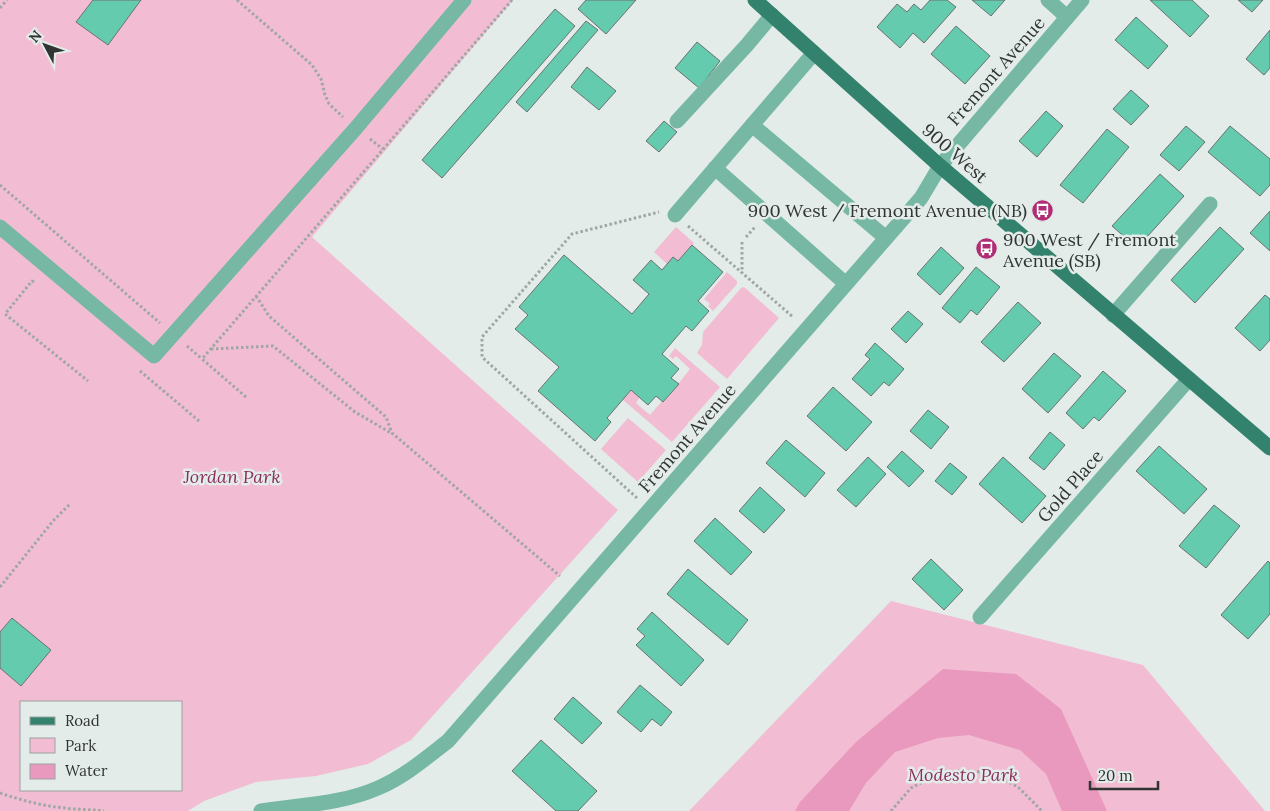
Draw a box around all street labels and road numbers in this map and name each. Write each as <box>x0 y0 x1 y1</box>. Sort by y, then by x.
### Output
street label: Fremont Avenue <box>942 11 1050 130</box>
street label: 900 West <box>917 118 993 188</box>
street label: Fremont Avenue <box>633 378 741 497</box>
street label: Gold Place <box>1032 445 1108 527</box>

